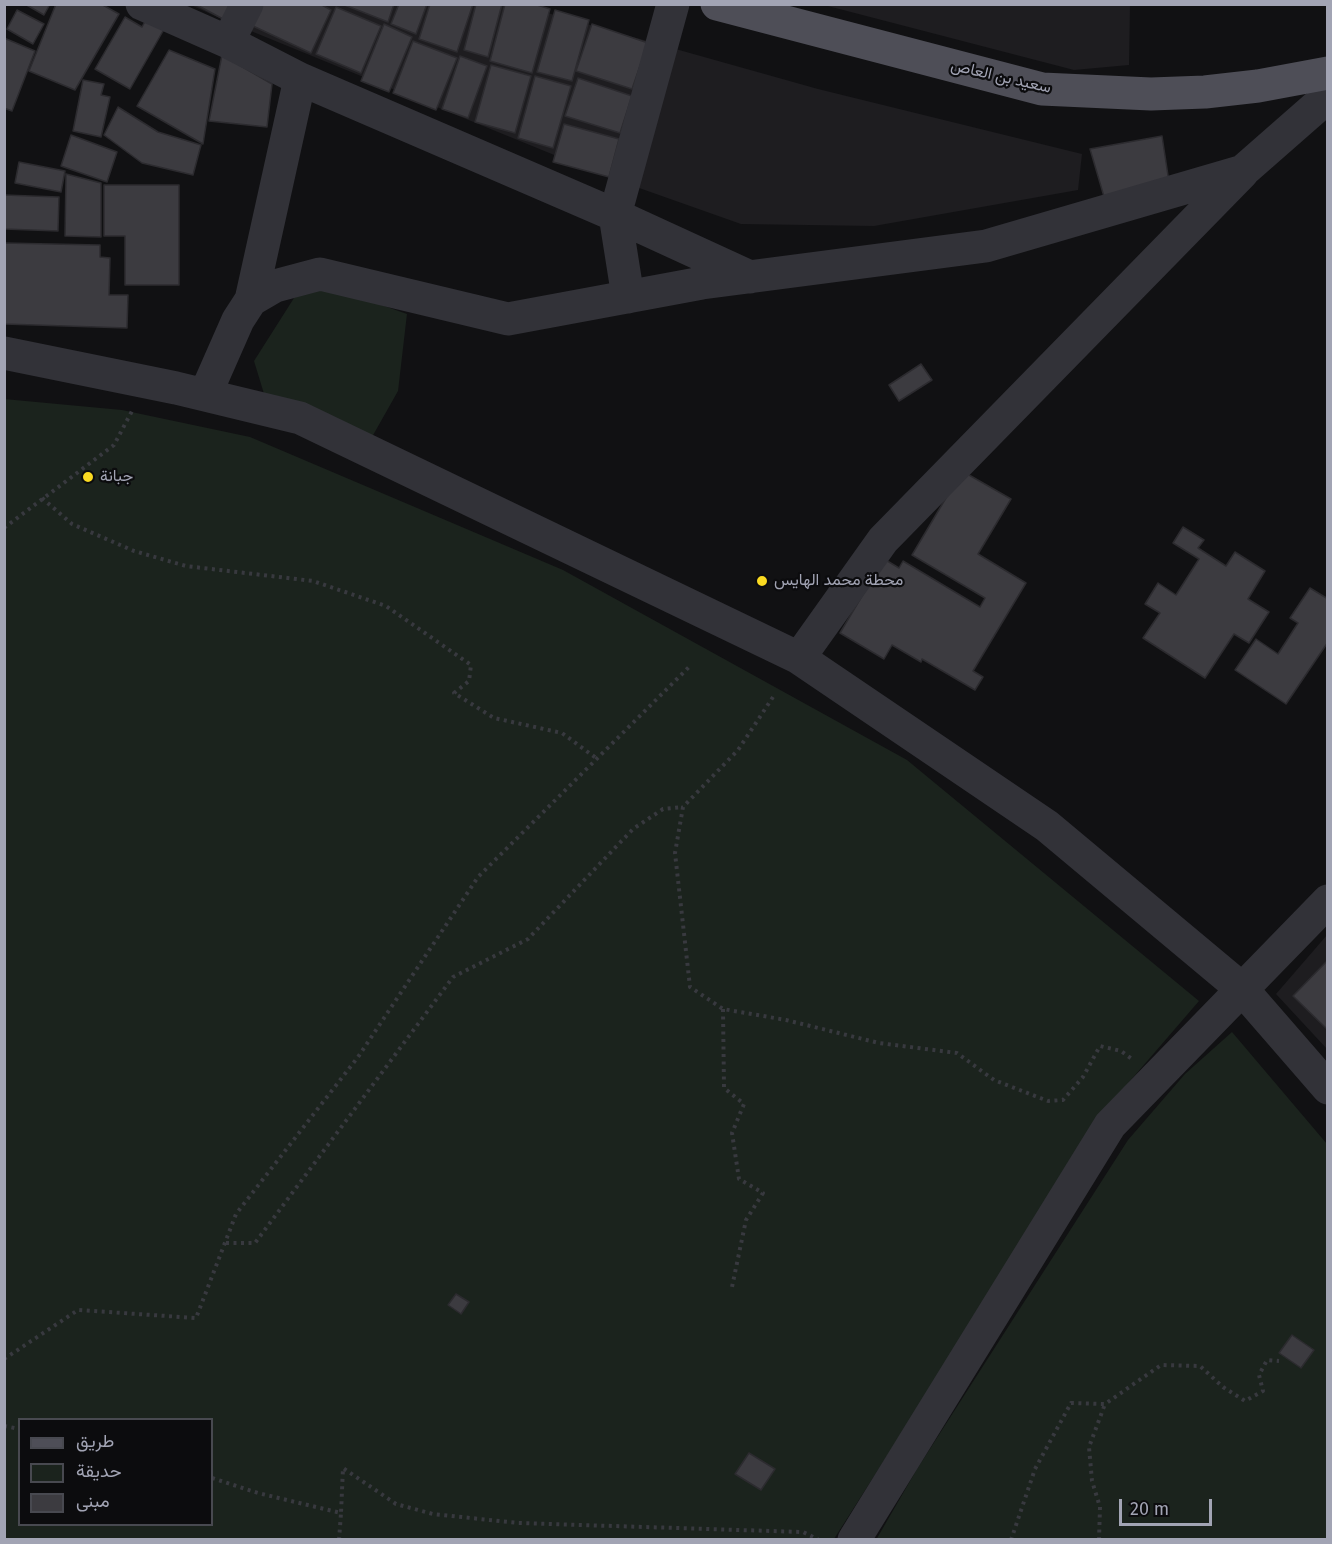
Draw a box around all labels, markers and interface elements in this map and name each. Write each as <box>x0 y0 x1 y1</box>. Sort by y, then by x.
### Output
street label: سعيد بن العاص <box>949 56 1053 98</box>
place label: جبانة <box>100 467 133 487</box>
marker: جبانة <box>81 470 95 484</box>
place label: محطة محمد الهايس <box>774 571 903 591</box>
marker: محطة محمد الهايس <box>755 574 769 588</box>
legend <box>18 1418 213 1526</box>
text: طريق <box>76 1430 114 1452</box>
text: حديقة <box>76 1460 122 1482</box>
scale bar <box>1122 1487 1215 1525</box>
text: مبنى <box>76 1490 110 1512</box>
text: 20 m <box>1130 1498 1169 1520</box>

